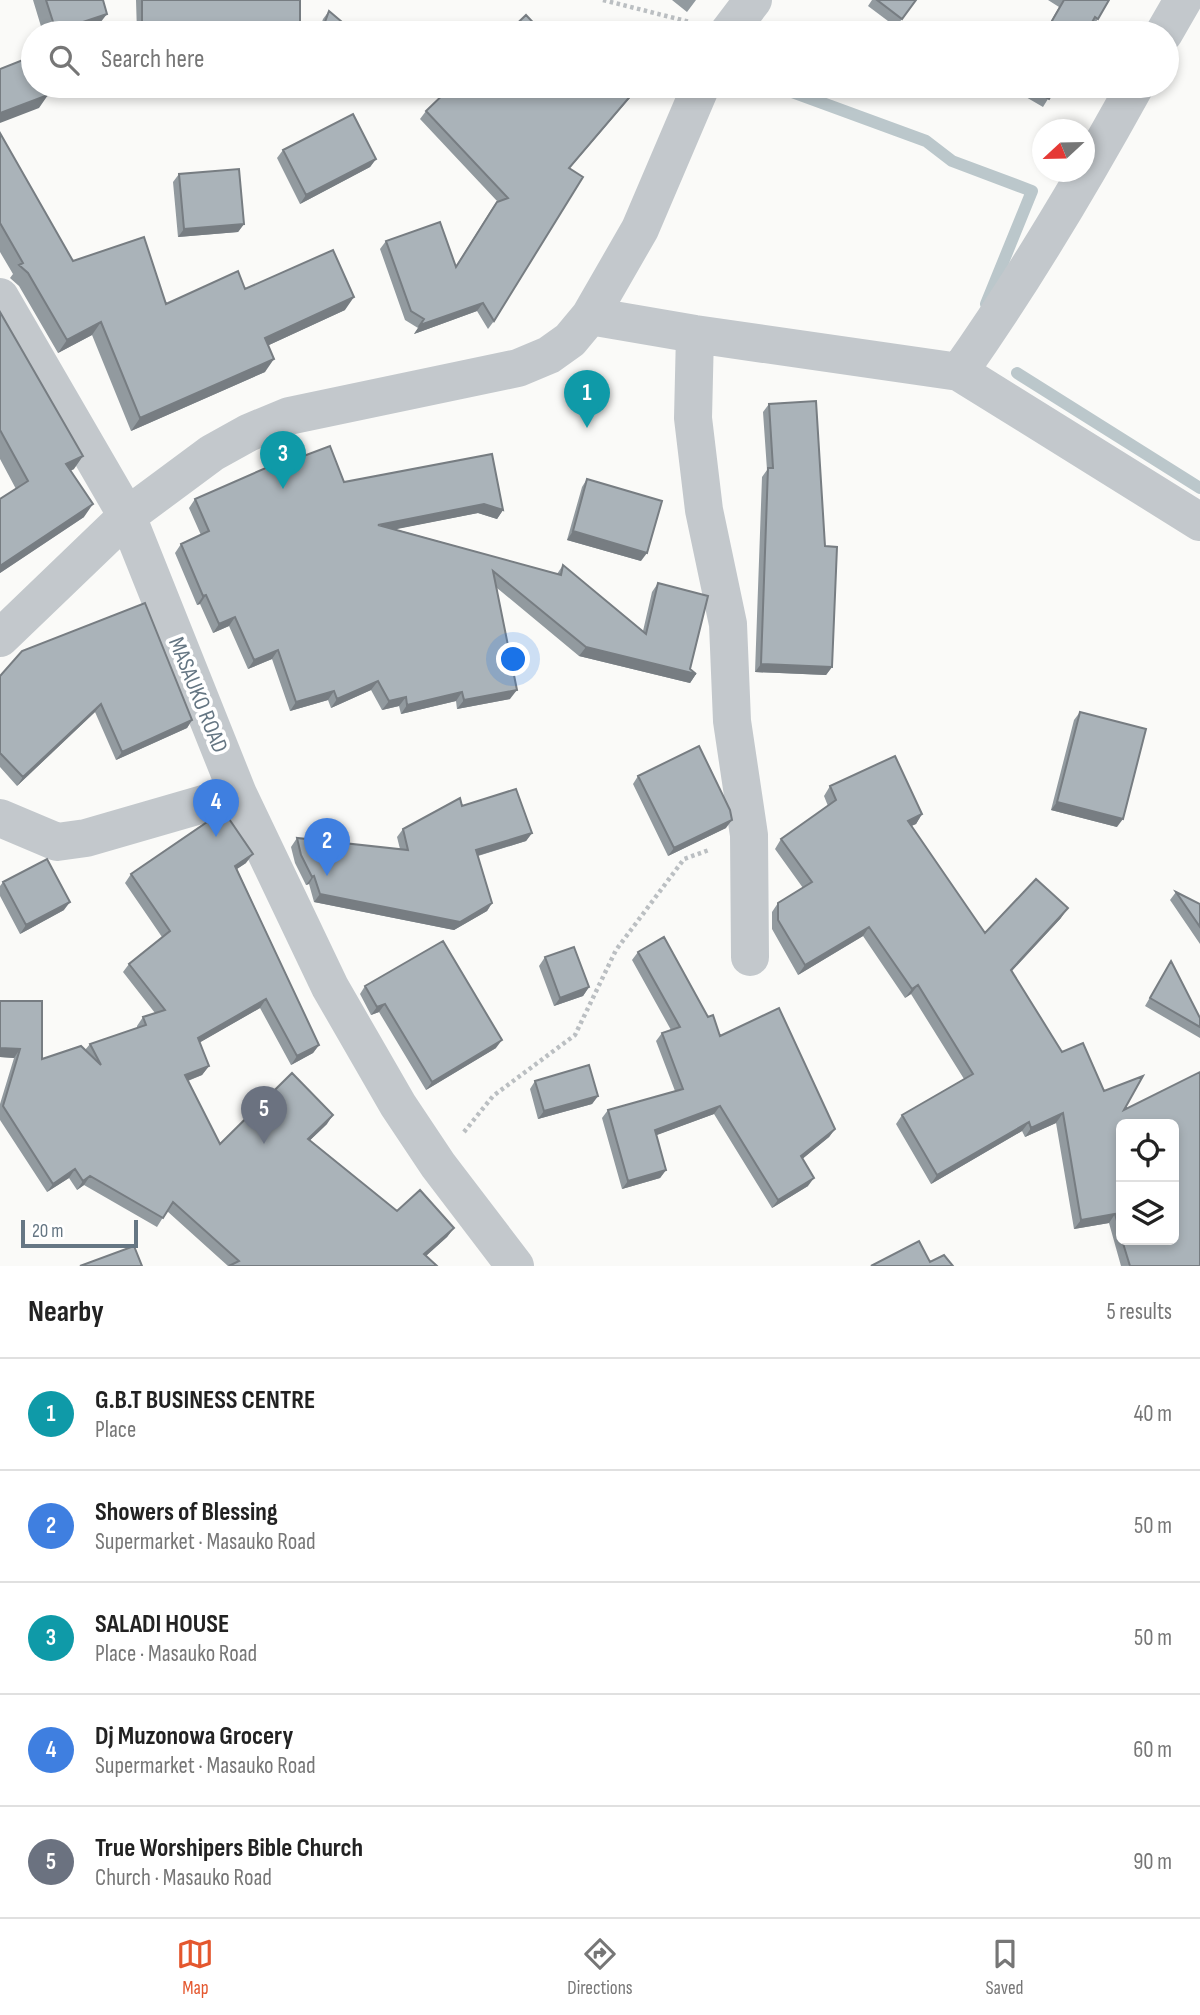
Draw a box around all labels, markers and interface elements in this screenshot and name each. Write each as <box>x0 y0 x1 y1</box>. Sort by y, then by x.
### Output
search box <box>21 21 1179 98</box>
icon: search <box>45 41 83 79</box>
text: Search here <box>101 44 204 75</box>
north arrow <box>1032 119 1095 182</box>
pin: 1 <box>564 370 610 428</box>
pin: 3 <box>260 431 306 489</box>
street label: MASAUKO ROAD <box>162 633 234 757</box>
your location <box>496 642 530 676</box>
pin: 4 <box>193 779 239 837</box>
pin: 2 <box>304 818 350 876</box>
pin: 5 <box>241 1086 287 1144</box>
map controls <box>1116 1119 1179 1245</box>
button: locate <box>1116 1119 1179 1182</box>
button: layers <box>1116 1182 1179 1245</box>
scale bar <box>21 1217 138 1249</box>
text: 20 m <box>32 1220 64 1243</box>
text: Nearby <box>28 1294 104 1330</box>
text: 5 results <box>1106 1298 1172 1326</box>
text: G.B.T BUSINESS CENTRE <box>95 1385 315 1416</box>
text: 1 <box>46 1400 56 1428</box>
text: 40 m <box>1134 1400 1172 1428</box>
text: Place <box>95 1416 136 1444</box>
text: Showers of Blessing <box>95 1497 278 1528</box>
text: 2 <box>46 1512 56 1540</box>
text: 50 m <box>1134 1512 1172 1540</box>
text: Supermarket · Masauko Road <box>95 1528 316 1556</box>
text: SALADI HOUSE <box>95 1609 229 1640</box>
text: 3 <box>46 1624 56 1652</box>
text: 50 m <box>1134 1624 1172 1652</box>
text: Place · Masauko Road <box>95 1640 257 1668</box>
text: Dj Muzonowa Grocery <box>95 1721 293 1752</box>
text: 4 <box>46 1736 56 1764</box>
text: 60 m <box>1133 1736 1172 1764</box>
text: Supermarket · Masauko Road <box>95 1752 316 1780</box>
text: True Worshipers Bible Church <box>95 1833 363 1864</box>
text: 5 <box>46 1848 56 1876</box>
text: 90 m <box>1133 1848 1172 1876</box>
text: Church · Masauko Road <box>95 1864 272 1892</box>
tab: Map <box>176 1935 214 2000</box>
tab: Directions <box>567 1935 633 2000</box>
tab: Saved <box>985 1935 1024 2000</box>

